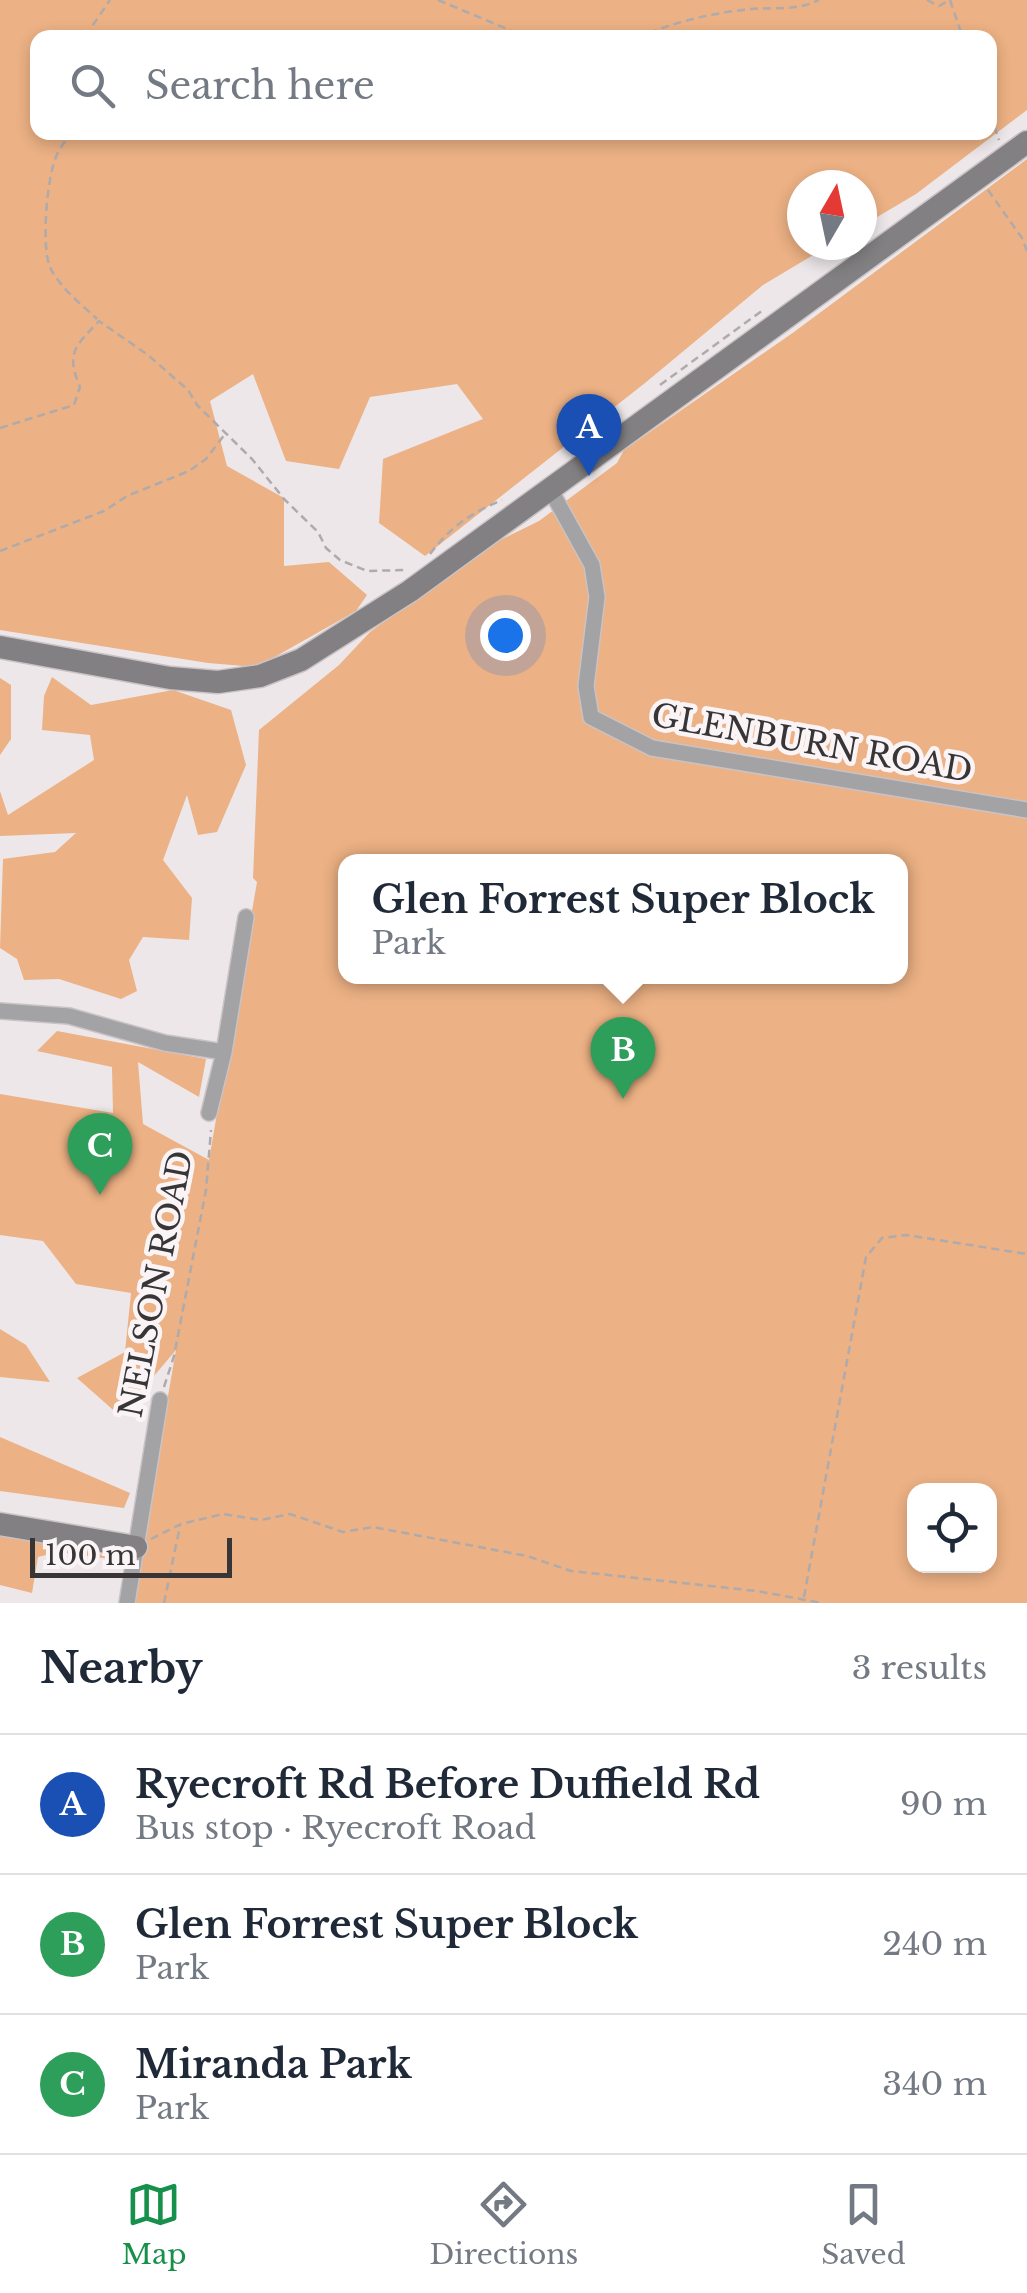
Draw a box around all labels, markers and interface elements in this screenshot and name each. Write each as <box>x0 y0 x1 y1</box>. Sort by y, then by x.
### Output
search box <box>30 30 997 140</box>
icon: search <box>65 58 120 113</box>
text: Search here <box>145 62 375 109</box>
north arrow <box>787 170 877 260</box>
pin: A <box>556 394 622 476</box>
your location <box>480 610 531 661</box>
street label: GLENBURN ROAD <box>648 695 976 791</box>
popup <box>338 854 908 984</box>
text: Glen Forrest Super Block <box>371 876 875 923</box>
text: Park <box>371 923 446 963</box>
pin: B <box>590 1016 656 1099</box>
pin: C <box>68 1112 132 1195</box>
street label: NELSON ROAD <box>111 1147 201 1421</box>
map controls <box>907 1483 997 1573</box>
button: locate <box>907 1483 997 1573</box>
scale bar <box>30 1533 232 1578</box>
text: 100 m <box>45 1538 136 1573</box>
text: Nearby <box>40 1642 203 1694</box>
text: 3 results <box>852 1648 987 1688</box>
text: Ryecroft Rd Before Duffield Rd <box>135 1761 760 1808</box>
text: A <box>60 1784 85 1824</box>
text: 90 m <box>900 1784 987 1824</box>
text: Bus stop · Ryecroft Road <box>135 1808 536 1848</box>
text: Glen Forrest Super Block <box>135 1901 638 1948</box>
text: B <box>60 1924 85 1964</box>
text: 240 m <box>882 1924 987 1964</box>
text: Park <box>135 1948 209 1988</box>
text: Miranda Park <box>135 2041 412 2088</box>
text: C <box>59 2064 86 2104</box>
text: 340 m <box>882 2064 987 2104</box>
text: Park <box>135 2088 209 2128</box>
tab: Map <box>121 2177 186 2272</box>
tab: Directions <box>429 2177 578 2272</box>
tab: Saved <box>821 2177 906 2272</box>

